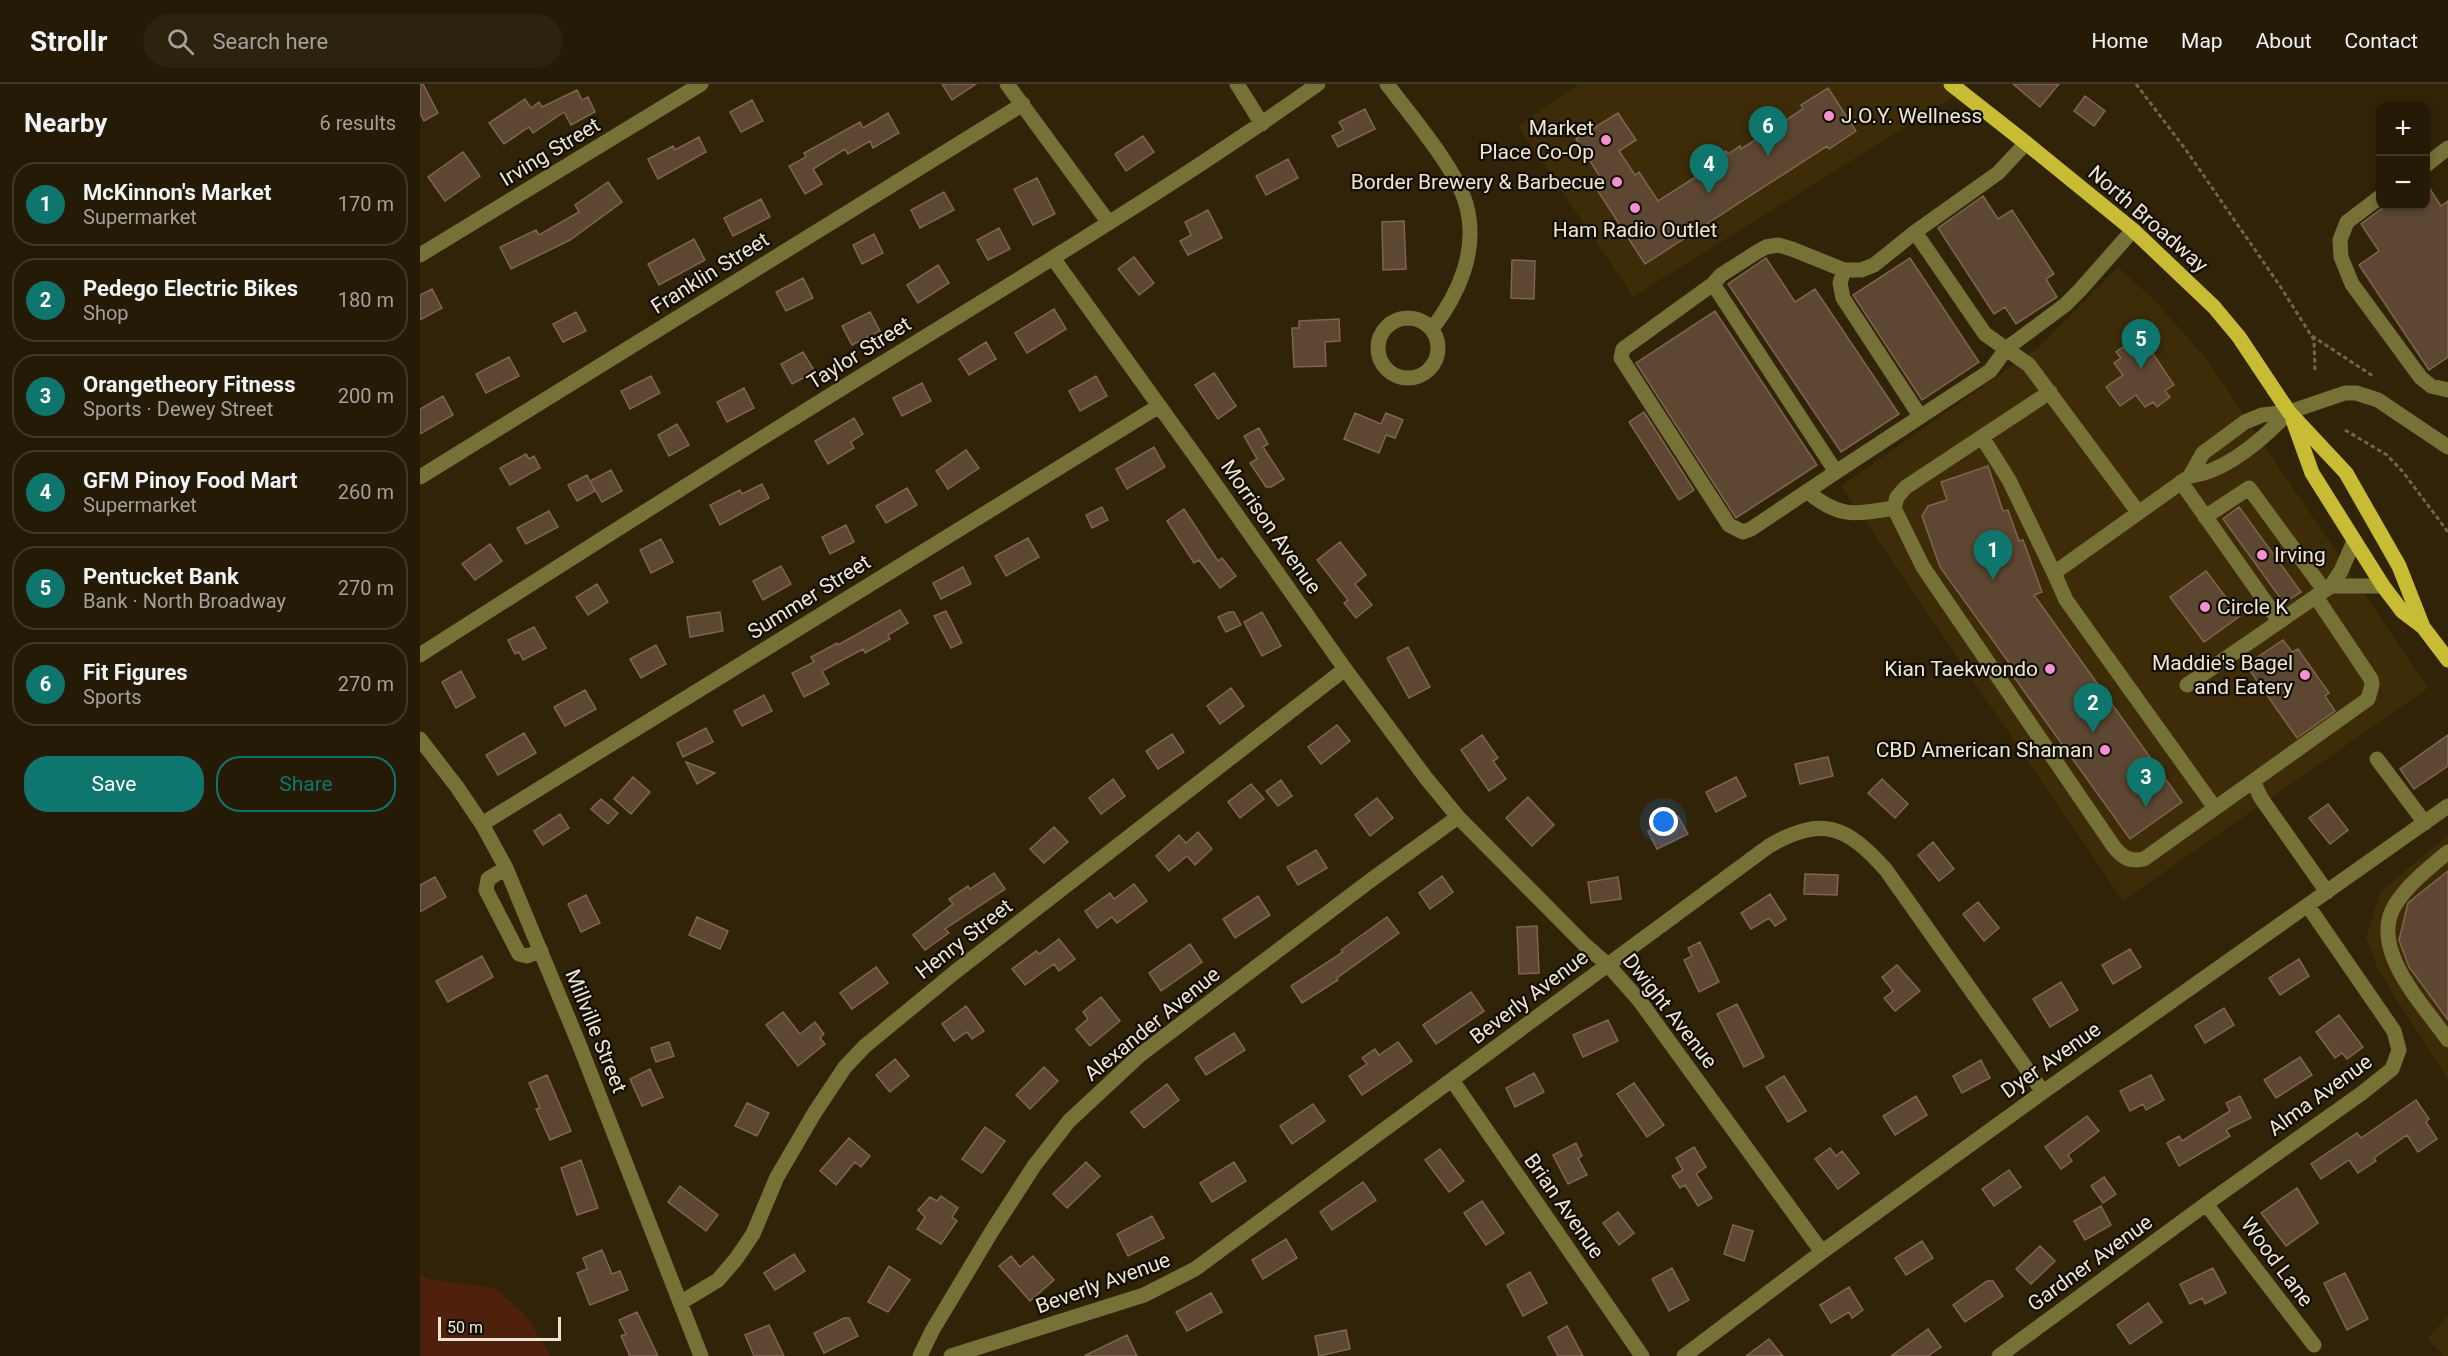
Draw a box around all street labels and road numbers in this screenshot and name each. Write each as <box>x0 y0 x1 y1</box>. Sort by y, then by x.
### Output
street label: Irving Street <box>496 113 604 191</box>
street label: North Broadway <box>2083 161 2213 277</box>
street label: Franklin Street <box>647 227 773 319</box>
street label: Taylor Street <box>803 312 915 394</box>
street label: Morrison Avenue <box>1216 455 1326 599</box>
street label: Summer Street <box>743 550 875 644</box>
street label: Henry Street <box>911 894 1017 984</box>
street label: Beverly Avenue <box>1465 945 1593 1049</box>
street label: Dwight Avenue <box>1618 949 1722 1073</box>
street label: Alexander Avenue <box>1079 962 1225 1086</box>
street label: Millville Street <box>560 966 632 1096</box>
street label: Dyer Avenue <box>1997 1017 2105 1103</box>
street label: Alma Avenue <box>2263 1049 2377 1141</box>
street label: Brian Avenue <box>1519 1149 1609 1263</box>
street label: Gardner Avenue <box>2023 1210 2157 1316</box>
street label: Wood Lane <box>2236 1213 2318 1311</box>
street label: Beverly Avenue <box>1033 1248 1173 1318</box>

